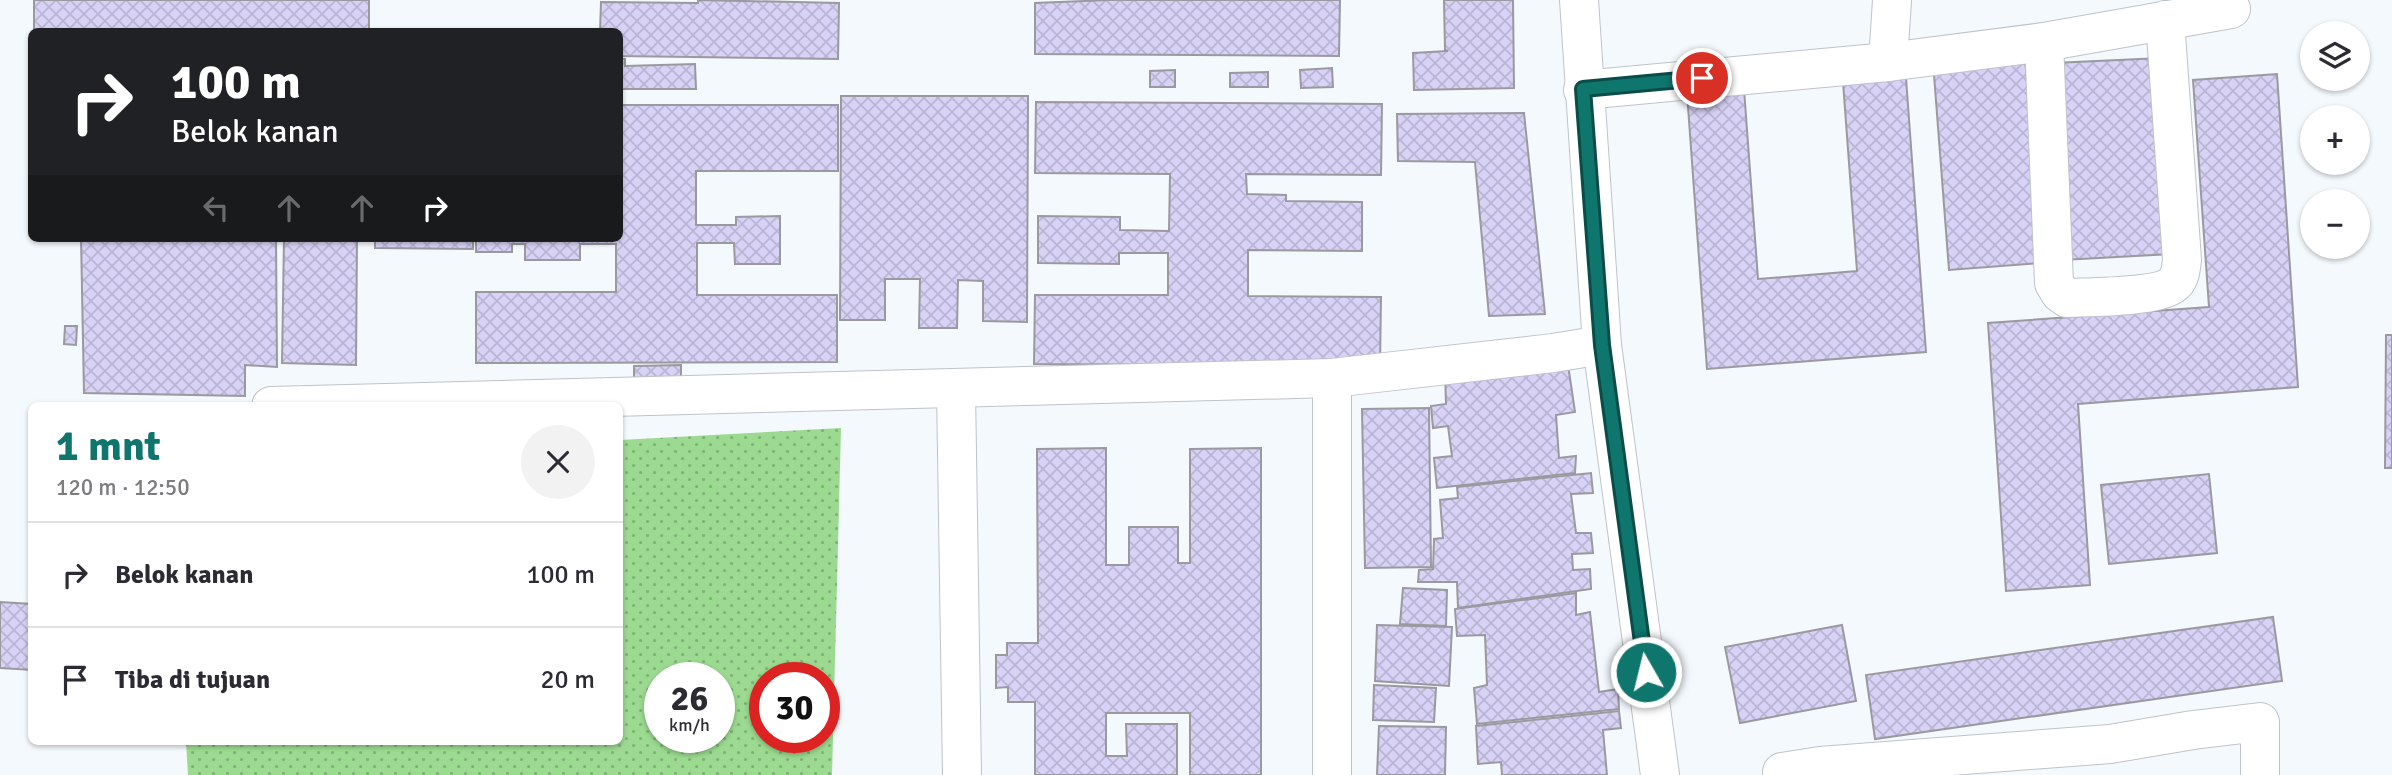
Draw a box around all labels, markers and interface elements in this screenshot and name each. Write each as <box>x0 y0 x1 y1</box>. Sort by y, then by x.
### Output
map controls <box>2300 21 2370 259</box>
button: layers <box>2300 21 2370 91</box>
pin <box>1672 48 1732 108</box>
text: 100 m <box>171 52 301 112</box>
icon: right <box>56 56 147 147</box>
icon: arrive <box>1683 59 1721 97</box>
button: + <box>2300 105 2370 175</box>
text: Belok kanan <box>171 112 339 151</box>
icon: left <box>197 189 235 227</box>
icon: ahead <box>270 189 308 227</box>
icon: ahead <box>343 189 381 227</box>
icon: right <box>416 189 454 227</box>
button: − <box>2300 189 2370 259</box>
text: 1 mnt <box>56 421 161 472</box>
button: close <box>521 425 595 499</box>
text: 120 m · 12:50 <box>56 473 190 502</box>
icon: right <box>56 556 94 594</box>
text: Belok kanan <box>115 559 253 591</box>
text: 100 m <box>526 559 595 591</box>
position arrow <box>1609 635 1683 709</box>
icon: arrive <box>56 661 94 699</box>
speed limit sign: 30 <box>749 662 840 753</box>
text: Tiba di tujuan <box>115 664 270 696</box>
text: 20 m <box>540 664 595 696</box>
text: 26 <box>671 677 708 720</box>
text: km/h <box>669 714 710 736</box>

